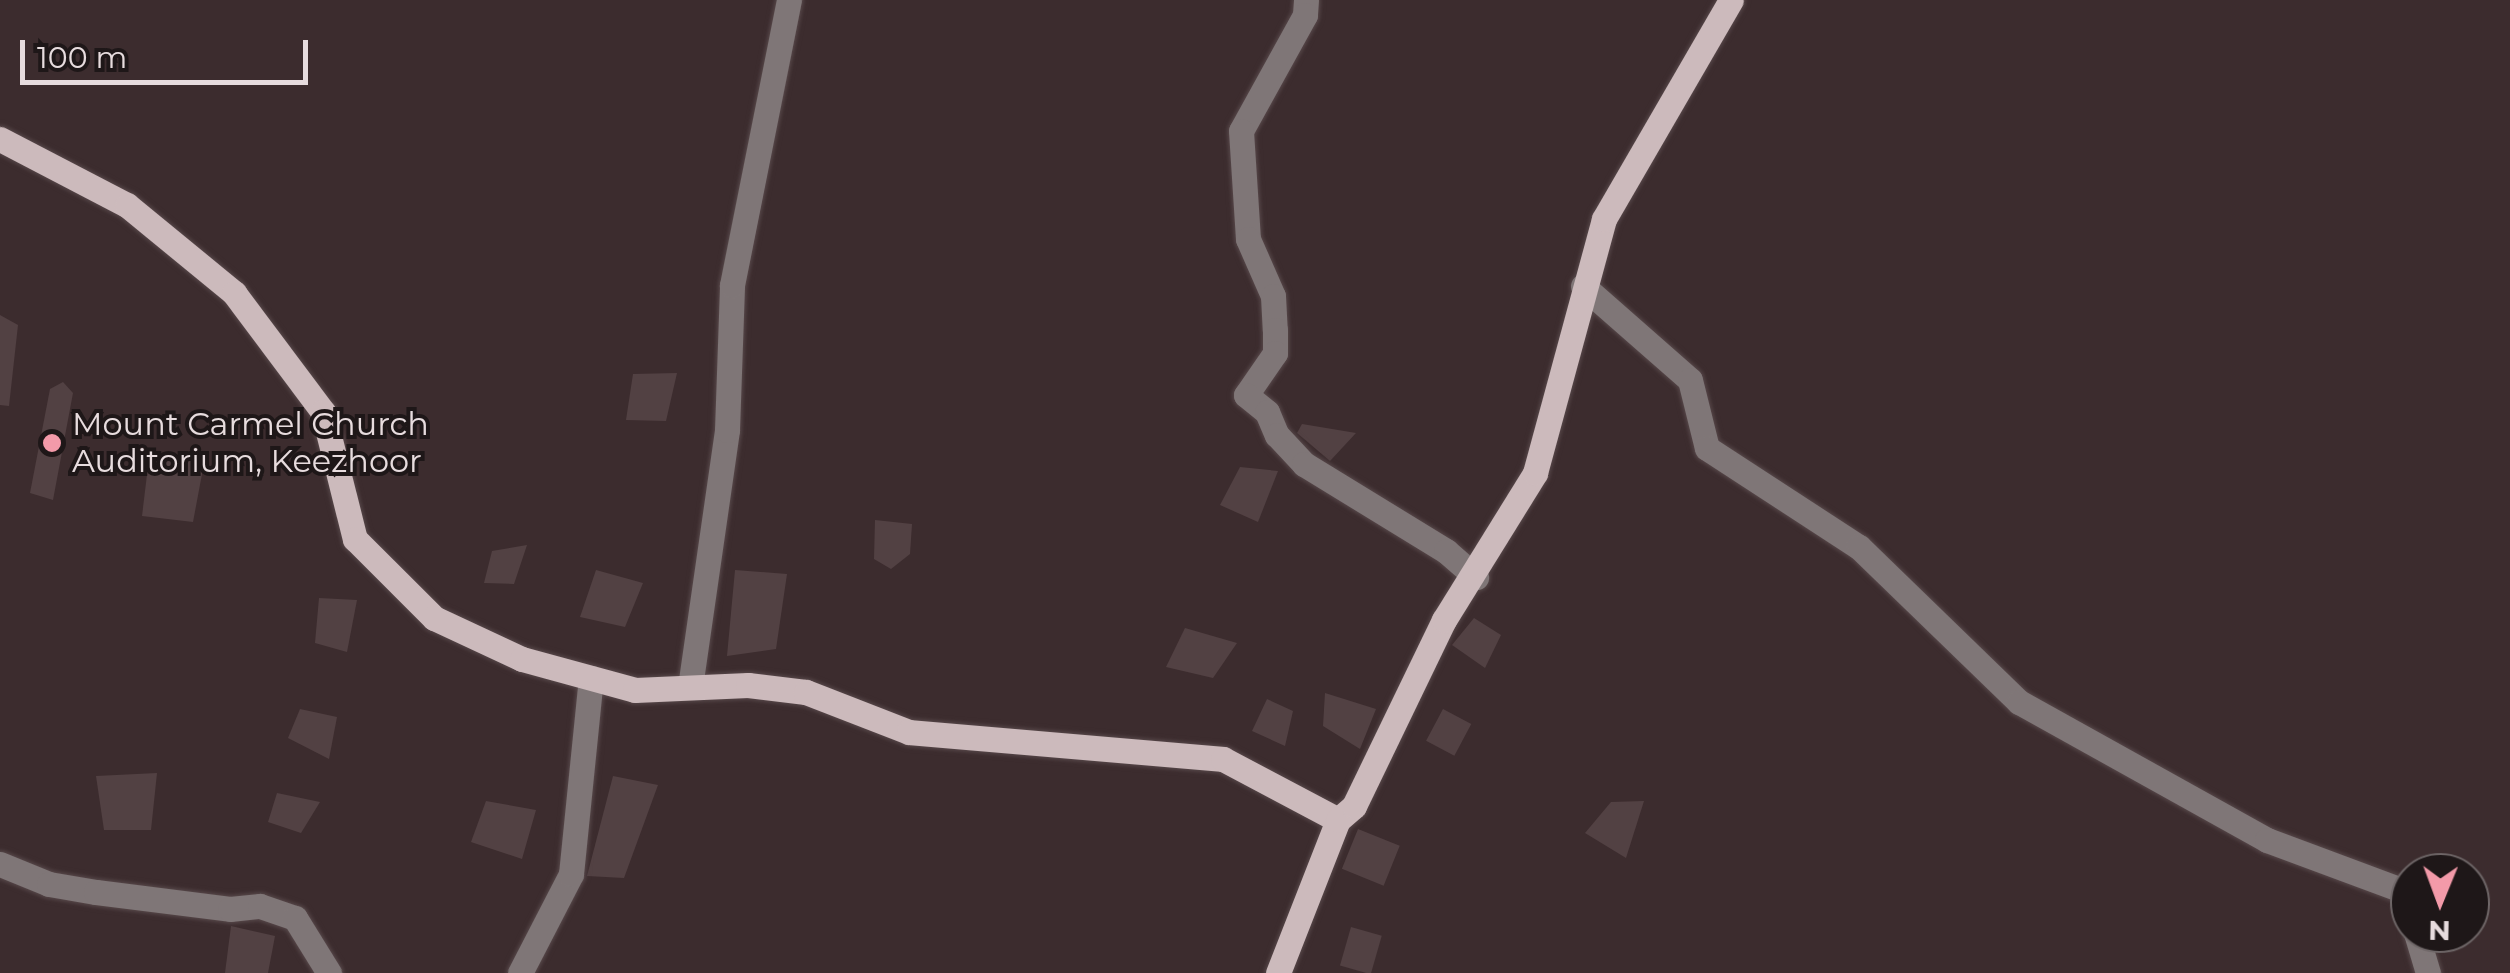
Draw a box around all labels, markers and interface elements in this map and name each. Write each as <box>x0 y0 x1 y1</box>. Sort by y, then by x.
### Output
scale bar <box>25 20 312 82</box>
text: 100 m <box>37 39 127 76</box>
place label: Mount Carmel Church Auditorium, Keezhoor <box>72 406 429 481</box>
marker: Mount Carmel Church Auditorium, Keezhoor <box>41 432 63 454</box>
north arrow <box>2390 853 2490 953</box>
text: N <box>2428 914 2451 948</box>

